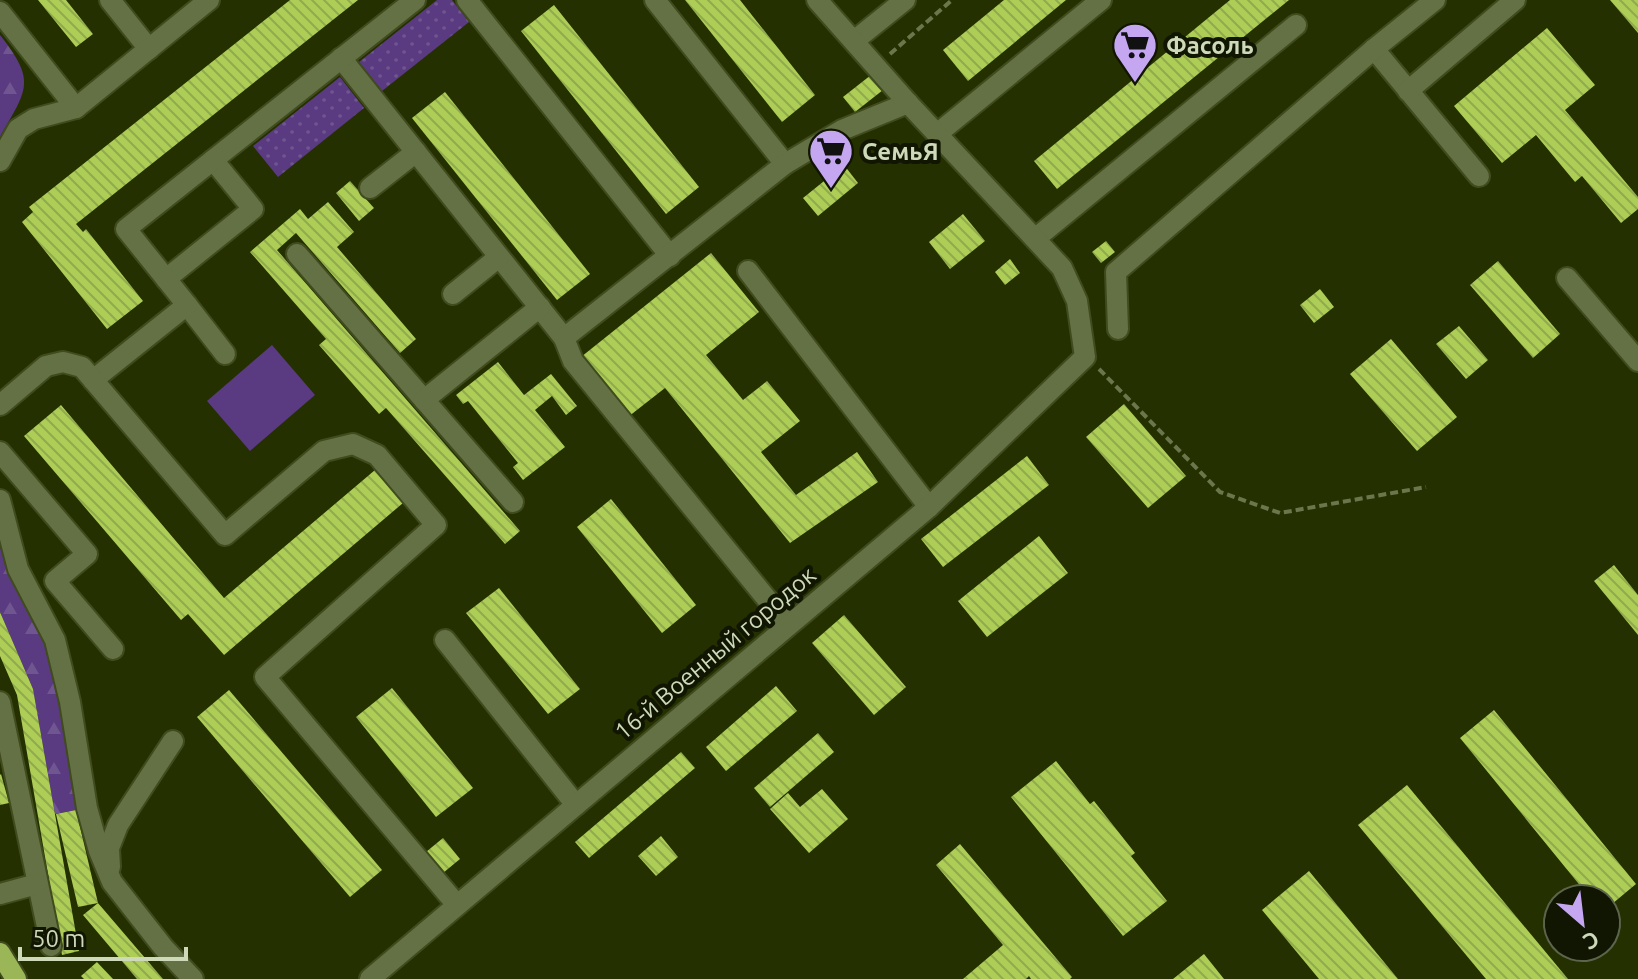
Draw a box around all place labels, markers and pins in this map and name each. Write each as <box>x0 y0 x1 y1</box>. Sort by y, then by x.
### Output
supermarket icon: Фасоль <box>1111 21 1159 84</box>
place label: Фасоль <box>1166 32 1254 59</box>
supermarket icon: СемьЯ <box>807 127 855 190</box>
place label: СемьЯ <box>862 138 939 165</box>

